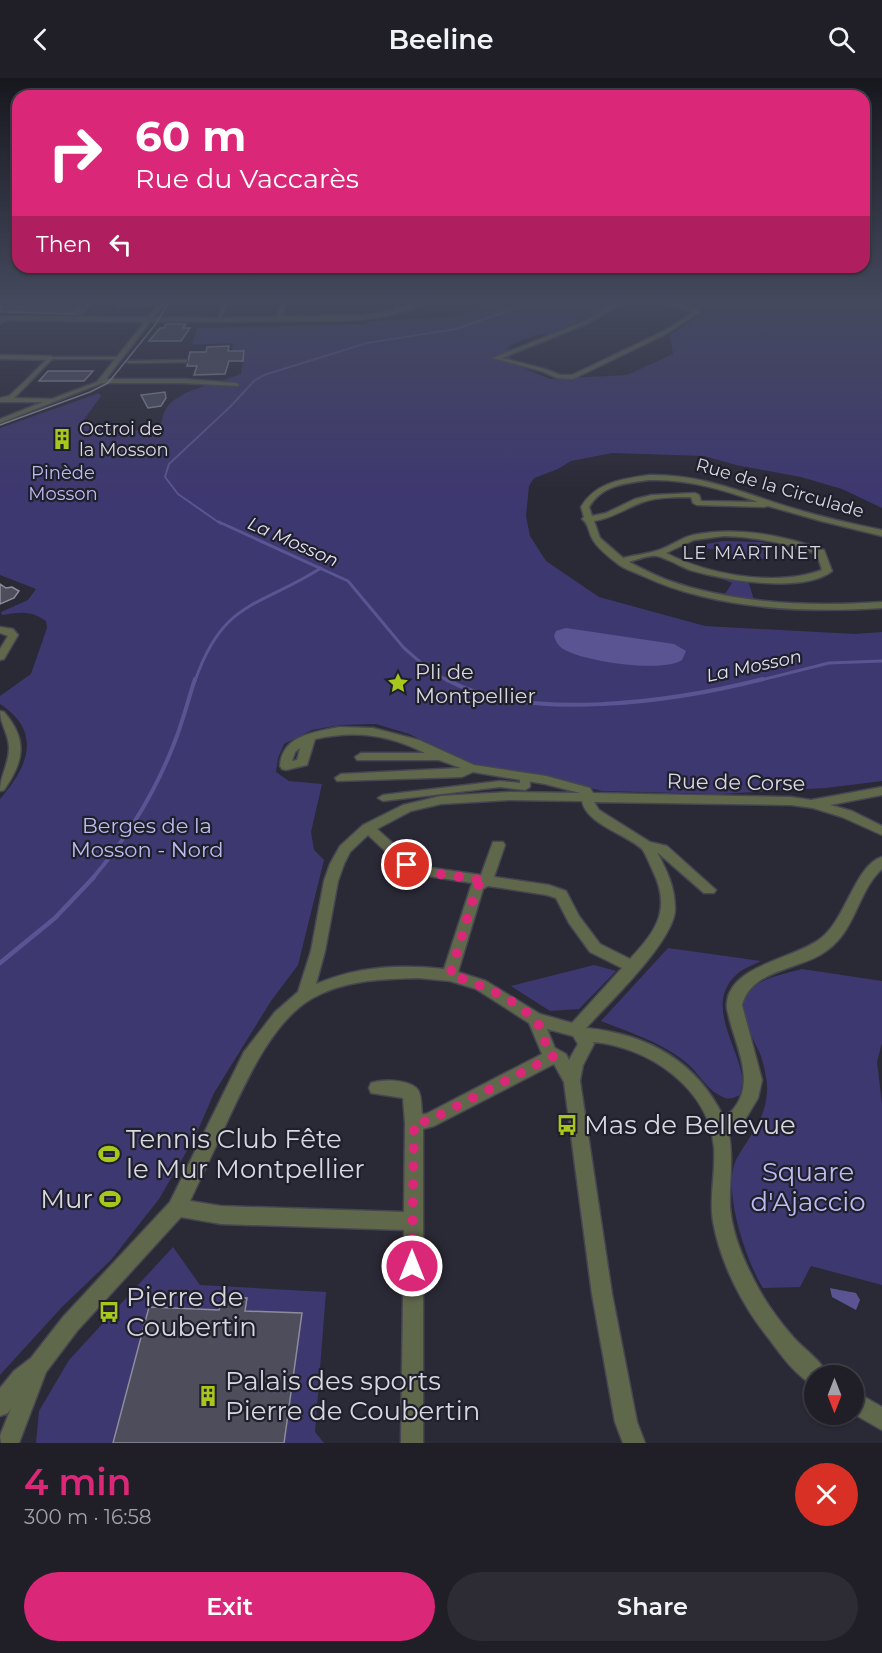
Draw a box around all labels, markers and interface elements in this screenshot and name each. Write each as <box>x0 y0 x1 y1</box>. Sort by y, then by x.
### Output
icon: back <box>24 23 57 56</box>
text: Beeline <box>388 23 494 56</box>
icon: search <box>825 23 858 56</box>
text: 60 m <box>135 110 246 162</box>
icon: right <box>36 114 114 192</box>
text: Rue du Vaccarès <box>135 162 359 195</box>
icon: left <box>104 228 137 261</box>
text: Then <box>36 231 92 258</box>
place label: Octroi de la Mosson <box>79 418 169 461</box>
building icon: Octroi de la Mosson <box>50 427 74 451</box>
street label: Rue de la Circulade <box>693 453 867 523</box>
park label: Pinède Mosson <box>28 462 98 505</box>
water label: La Mosson <box>244 512 342 572</box>
district label: LE MARTINET <box>682 542 822 564</box>
water label: La Mosson <box>704 645 804 687</box>
place label: Pli de Montpellier <box>415 659 536 708</box>
place icon: Pli de Montpellier <box>386 671 410 695</box>
street label: Rue de Corse <box>666 768 806 796</box>
park label: Berges de la Mosson - Nord <box>71 813 223 862</box>
pin <box>381 839 432 890</box>
icon: arrive <box>390 848 423 881</box>
place label: Mas de Bellevue <box>584 1109 796 1141</box>
bus stop icon: Mas de Bellevue <box>555 1113 579 1137</box>
place label: Tennis Club Fête le Mur Montpellier <box>126 1123 365 1185</box>
sports icon: Tennis Club Fête le Mur Montpellier <box>97 1142 121 1166</box>
park label: Square d'Ajaccio <box>751 1156 866 1218</box>
place label: Mur <box>40 1183 93 1215</box>
sports icon: Mur <box>98 1187 122 1211</box>
position arrow <box>380 1234 444 1298</box>
place label: Pierre de Coubertin <box>126 1281 257 1343</box>
bus stop icon: Pierre de Coubertin <box>97 1300 121 1324</box>
place label: Palais des sports Pierre de Coubertin <box>225 1365 480 1427</box>
north arrow <box>804 1365 864 1425</box>
map controls <box>804 1365 864 1425</box>
building icon: Palais des sports Pierre de Coubertin <box>196 1384 220 1408</box>
text: 4 min <box>24 1460 131 1504</box>
button: close <box>795 1463 858 1526</box>
text: 300 m · 16:58 <box>24 1505 151 1529</box>
button: Exit <box>24 1572 435 1641</box>
button: Share <box>447 1572 858 1641</box>

